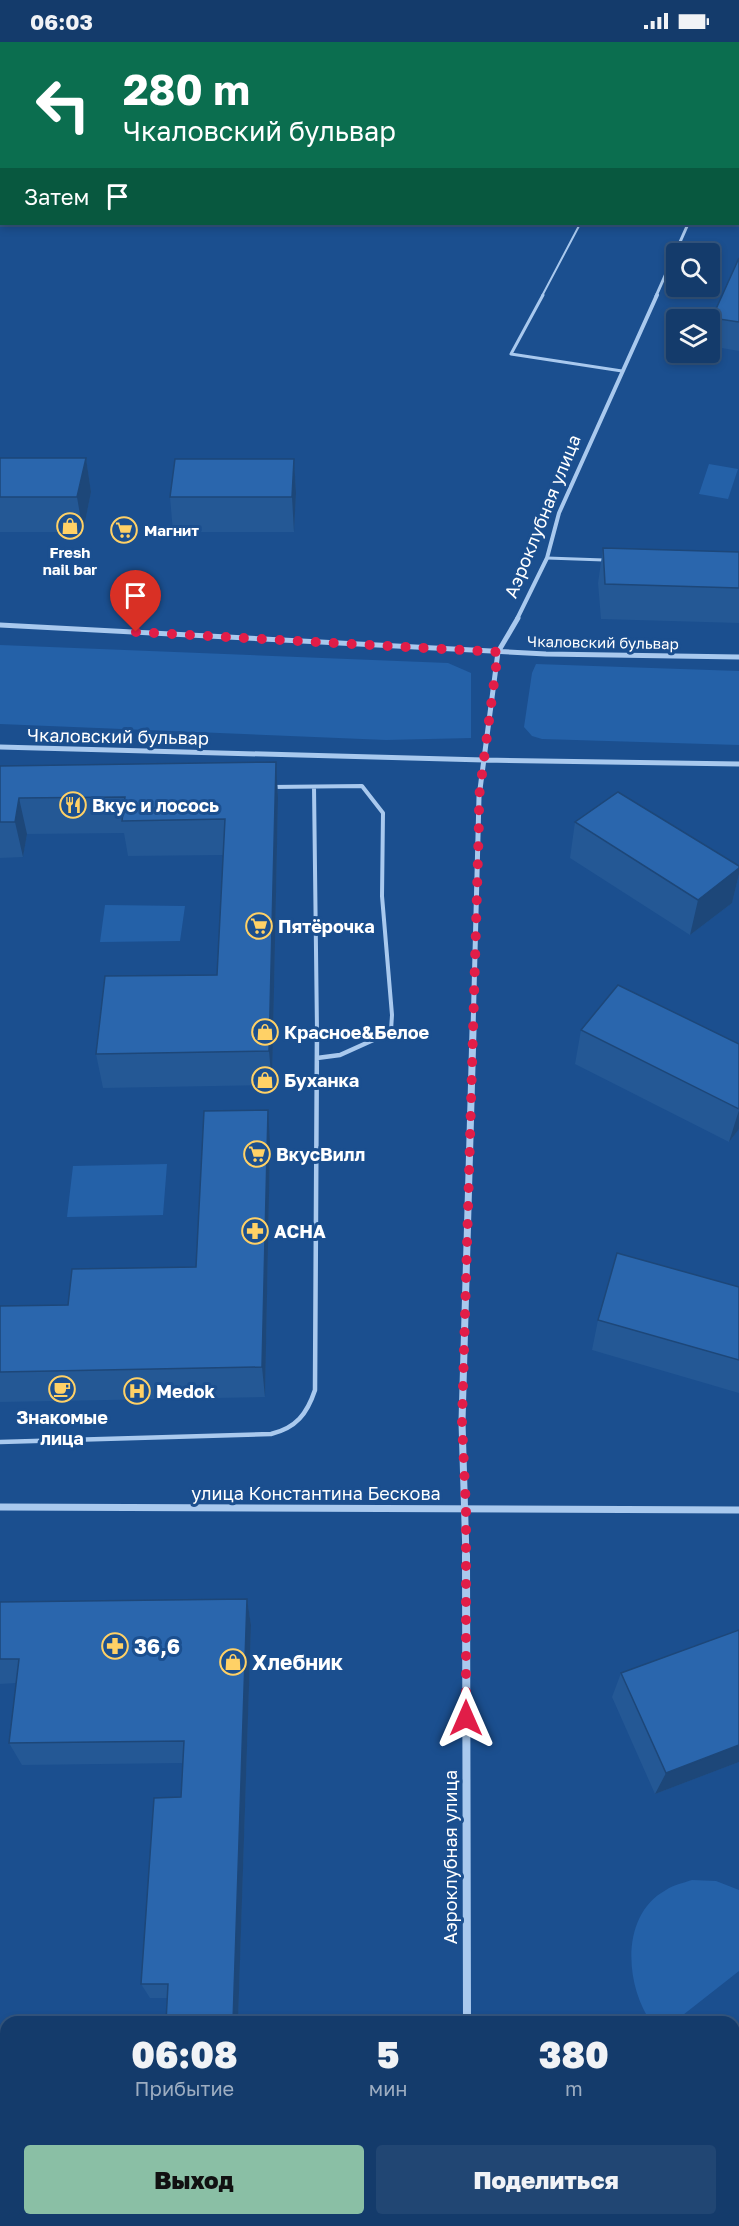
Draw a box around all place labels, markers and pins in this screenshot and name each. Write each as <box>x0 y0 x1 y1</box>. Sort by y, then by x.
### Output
shop icon: Fresh nail bar <box>55 511 85 541</box>
supermarket icon: Магнит <box>109 515 139 545</box>
place label: Магнит <box>144 521 199 539</box>
place label: Fresh nail bar <box>43 543 97 578</box>
pin <box>110 570 161 632</box>
restaurant icon: Вкус и лосось <box>58 790 88 820</box>
place label: Вкус и лосось <box>92 794 219 816</box>
supermarket icon: Пятёрочка <box>244 911 274 941</box>
place label: Пятёрочка <box>278 915 375 937</box>
shop icon: Красное&Белое <box>250 1017 280 1047</box>
place label: Красное&Белое <box>284 1021 429 1043</box>
shop icon: Буханка <box>250 1065 280 1095</box>
place label: Буханка <box>284 1069 359 1091</box>
supermarket icon: ВкусВилл <box>242 1139 272 1169</box>
place label: ВкусВилл <box>276 1143 365 1165</box>
pharmacy icon: АСНА <box>240 1216 270 1246</box>
place label: АСНА <box>274 1220 326 1242</box>
cafe icon: Знакомые лица <box>47 1374 77 1404</box>
hospital icon: Medok <box>122 1376 152 1406</box>
place label: Medok <box>156 1380 216 1402</box>
place label: Знакомые лица <box>16 1406 108 1449</box>
pharmacy icon: 36,6 <box>100 1631 130 1661</box>
place label: 36,6 <box>134 1633 180 1659</box>
shop icon: Хлебник <box>218 1647 248 1677</box>
place label: Хлебник <box>252 1649 343 1675</box>

